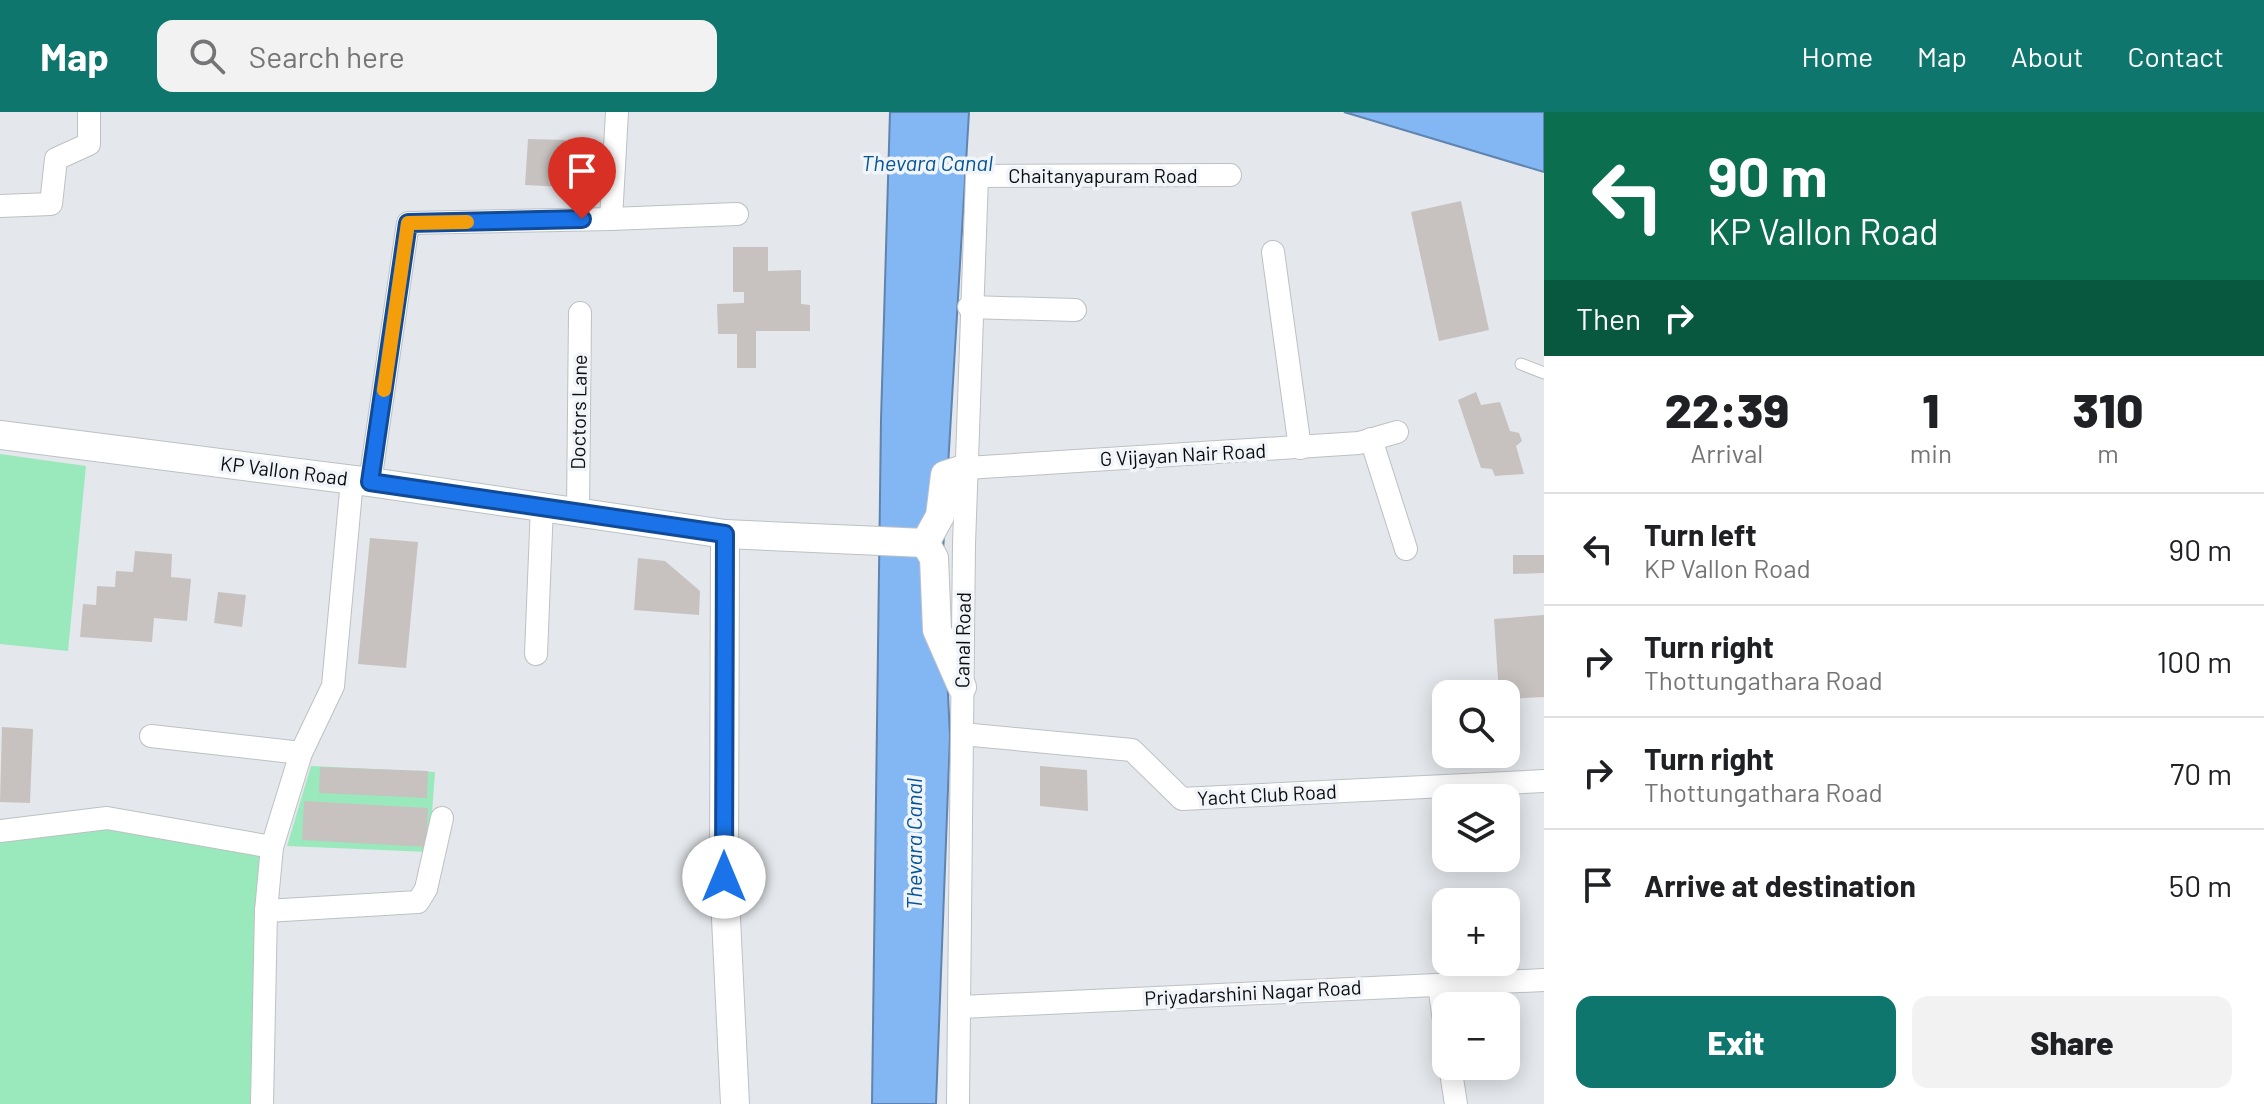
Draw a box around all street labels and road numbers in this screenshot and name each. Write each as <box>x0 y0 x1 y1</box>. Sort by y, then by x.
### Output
street label: Chaitanyapuram Road <box>1008 163 1198 187</box>
street label: Doctors Lane <box>565 354 591 470</box>
street label: G Vijayan Nair Road <box>1099 438 1267 470</box>
street label: KP Vallon Road <box>219 450 349 490</box>
street label: Canal Road <box>949 592 975 688</box>
street label: Yacht Club Road <box>1197 778 1337 810</box>
street label: Priyadarshini Nagar Road <box>1144 974 1362 1010</box>

